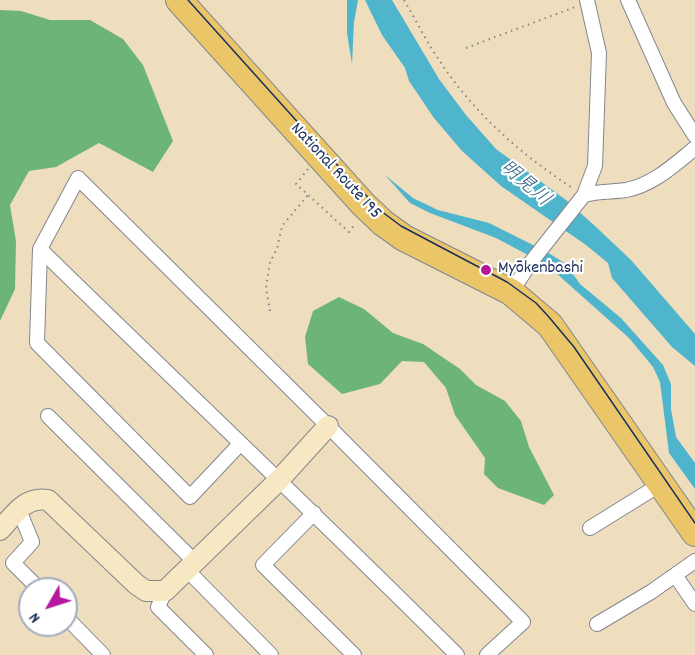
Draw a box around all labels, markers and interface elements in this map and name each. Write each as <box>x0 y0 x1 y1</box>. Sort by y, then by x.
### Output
street label: National Route 195 <box>285 119 385 225</box>
water label: 明見川 <box>493 156 555 214</box>
place label: Myōkenbashi <box>498 259 583 281</box>
marker: Myōkenbashi <box>479 263 493 277</box>
north arrow <box>18 577 78 637</box>
text: N <box>24 607 47 628</box>

